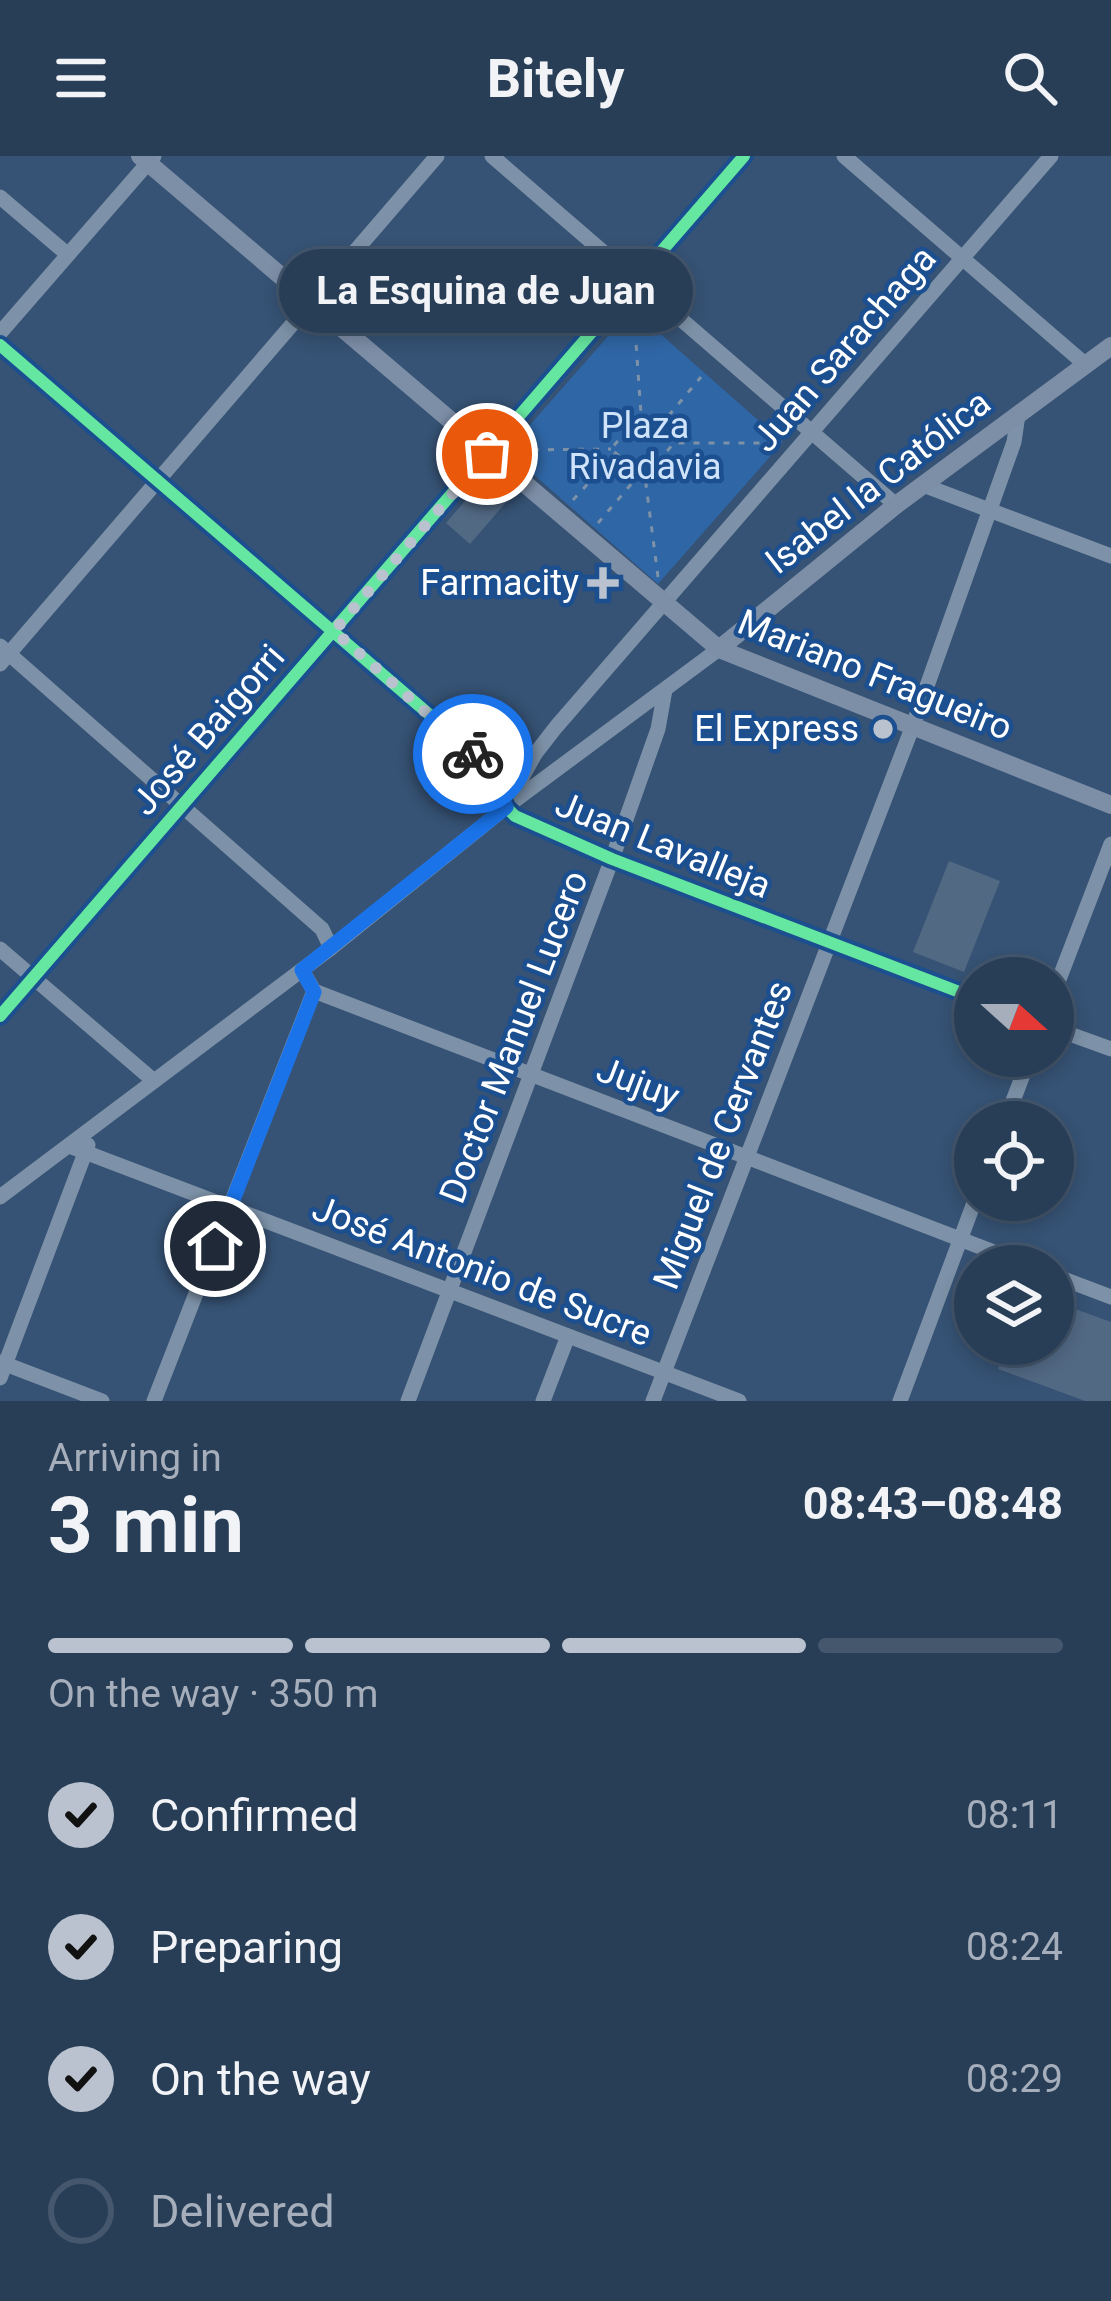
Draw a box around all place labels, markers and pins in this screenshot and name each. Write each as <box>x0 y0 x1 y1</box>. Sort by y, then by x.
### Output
callout: La Esquina de Juan <box>280 250 694 334</box>
pin <box>436 403 538 505</box>
place label: Farmacity <box>420 562 579 604</box>
marker: Farmacity <box>590 570 616 596</box>
place label: El Express <box>694 708 859 750</box>
marker: El Express <box>870 716 896 742</box>
pin <box>164 1195 266 1297</box>

